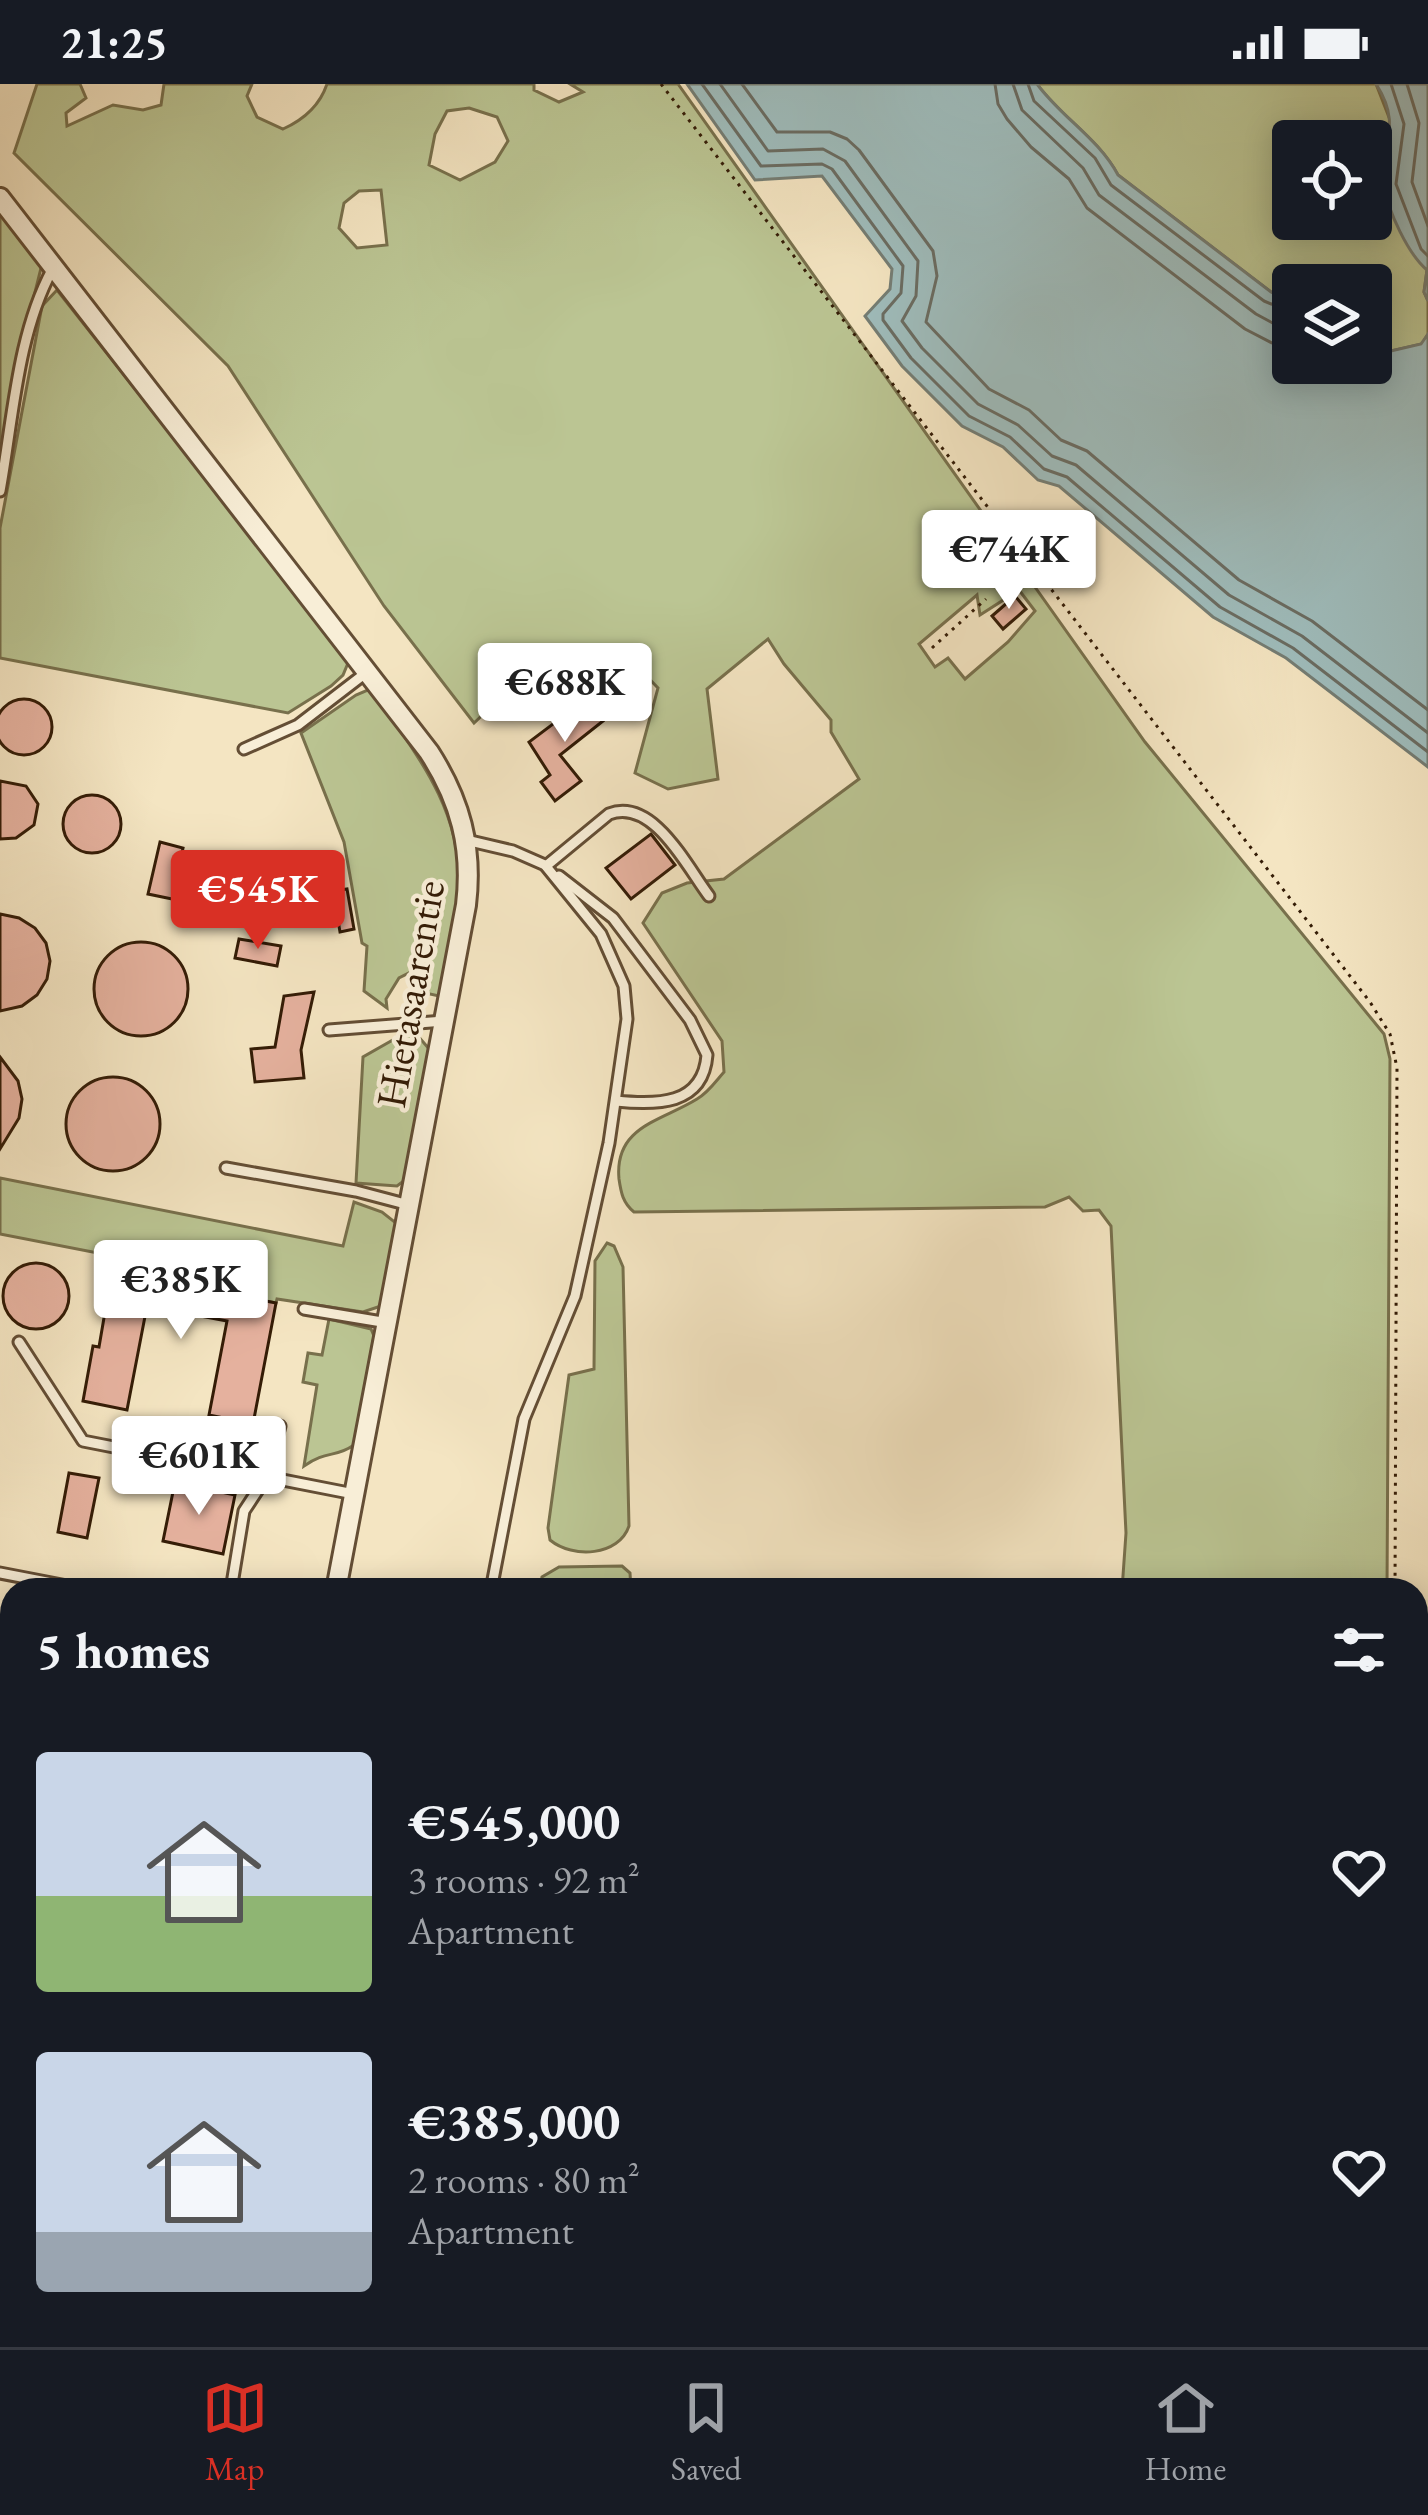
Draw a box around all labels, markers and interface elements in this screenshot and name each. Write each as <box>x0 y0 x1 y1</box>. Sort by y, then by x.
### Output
text: 21:25 <box>60 13 168 71</box>
map controls <box>1272 120 1392 384</box>
button: locate <box>1272 120 1392 240</box>
button: layers <box>1272 264 1392 384</box>
pin: €744K <box>925 510 1093 612</box>
text: €744K <box>949 523 1069 574</box>
pin: €688K <box>481 643 649 745</box>
text: €688K <box>505 656 625 707</box>
pin: €545K <box>174 850 342 952</box>
text: €545K <box>198 863 318 914</box>
street label: Hietasaarentie <box>363 876 457 1112</box>
pin: €385K <box>97 1240 265 1342</box>
text: €385K <box>121 1253 241 1304</box>
pin: €601K <box>115 1416 283 1518</box>
text: €601K <box>139 1429 259 1480</box>
text: 5 homes <box>36 1617 210 1683</box>
icon: filters <box>1326 1617 1392 1683</box>
text: €545,000 <box>408 1788 620 1854</box>
icon: home <box>132 1800 276 1944</box>
icon: heart <box>1326 1839 1392 1905</box>
text: 3 rooms · 92 m² <box>408 1854 640 1905</box>
text: Apartment <box>408 1905 574 1956</box>
text: €385,000 <box>408 2088 620 2154</box>
icon: home <box>132 2100 276 2244</box>
icon: heart <box>1326 2139 1392 2205</box>
text: 2 rooms · 80 m² <box>408 2154 640 2205</box>
text: Apartment <box>408 2205 574 2256</box>
tab: Map <box>202 2375 268 2490</box>
tab: Saved <box>671 2375 742 2490</box>
tab: Home <box>1145 2375 1226 2490</box>

